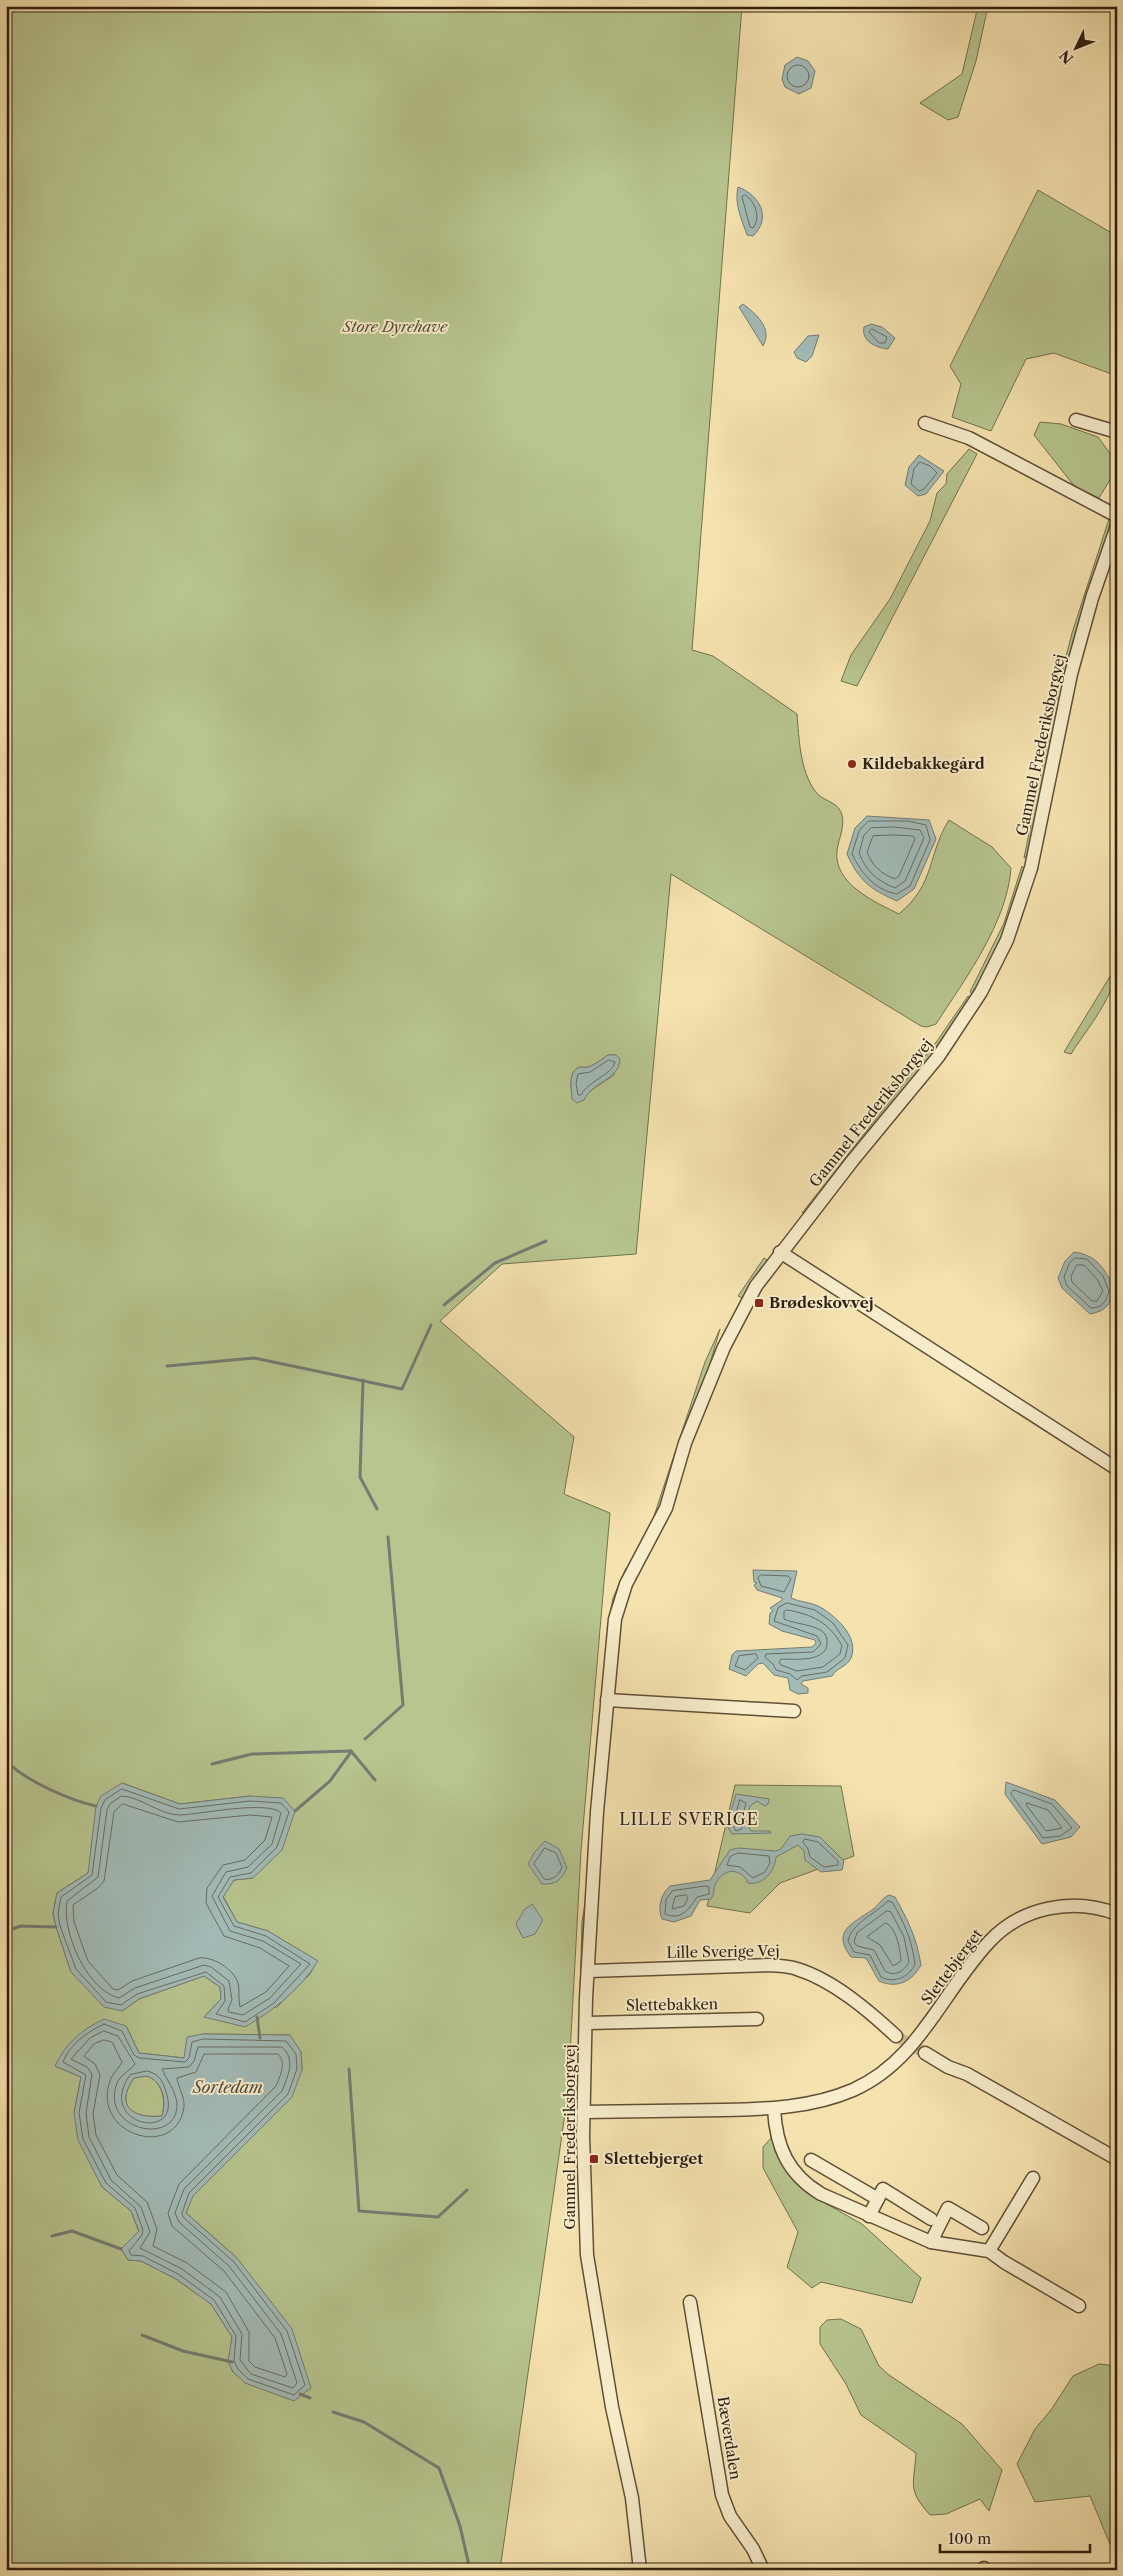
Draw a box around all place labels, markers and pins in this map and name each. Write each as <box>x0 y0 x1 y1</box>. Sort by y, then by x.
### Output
place label: Kildebakkegård <box>862 754 985 773</box>
marker: Kildebakkegård <box>846 758 858 770</box>
place label: Brødeskovvej <box>769 1293 874 1312</box>
marker: Brødeskovvej <box>753 1297 765 1309</box>
place label: Slettebjerget <box>604 2149 703 2168</box>
marker: Slettebjerget <box>588 2153 600 2165</box>

